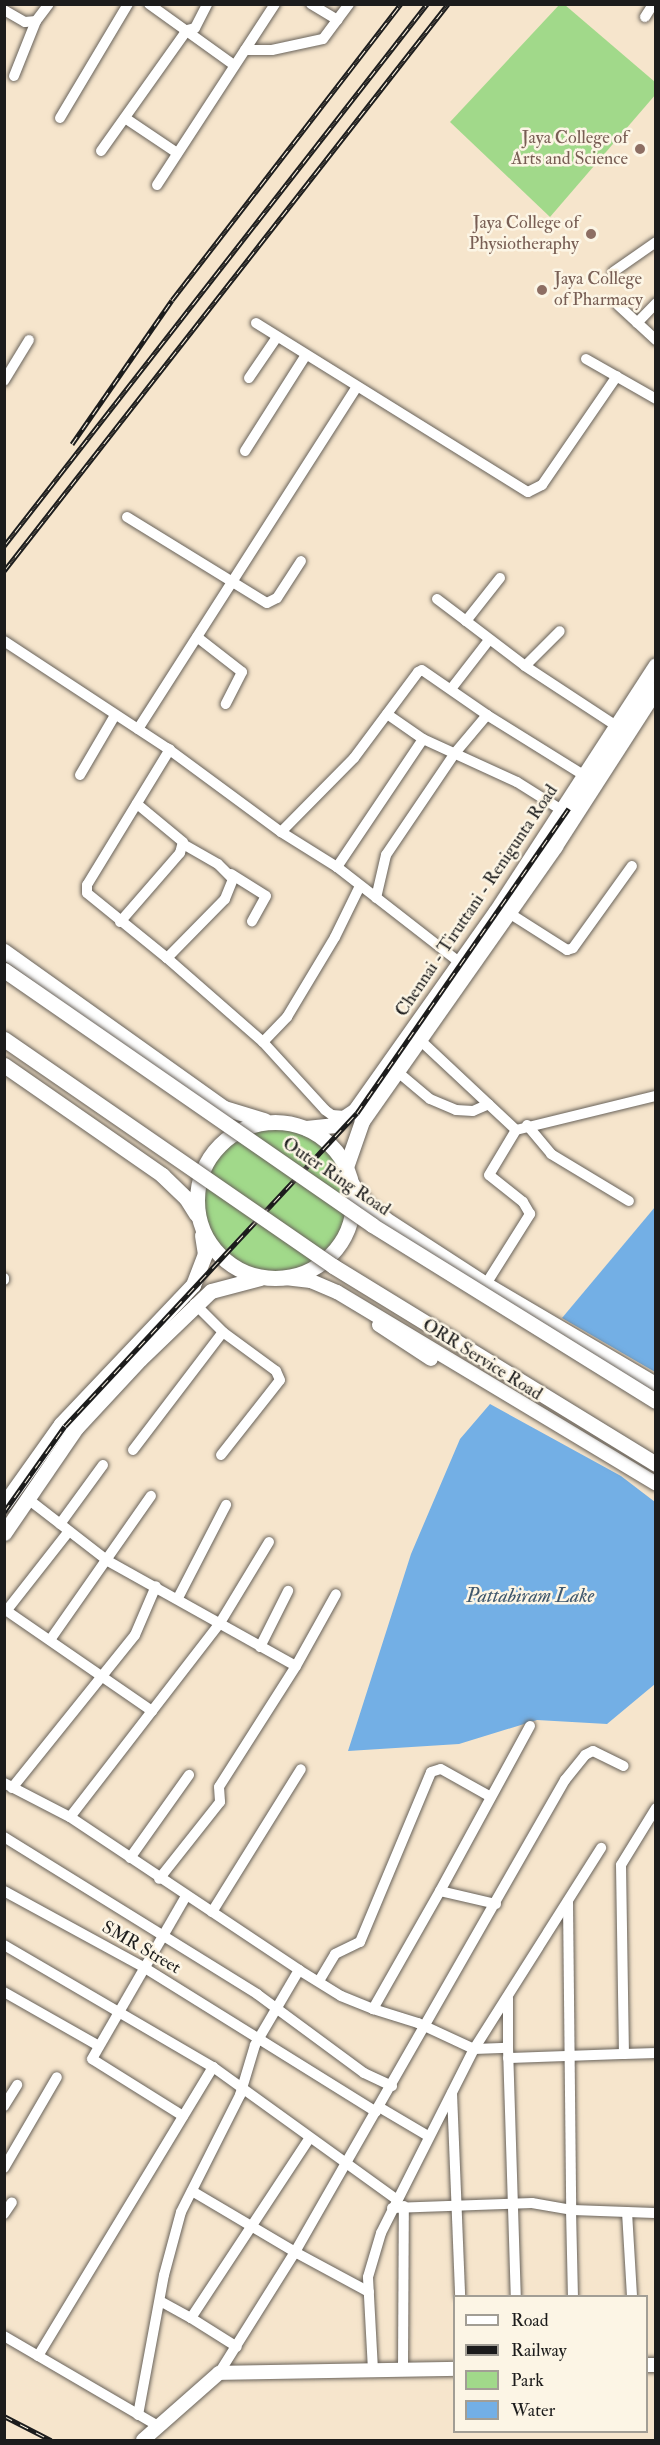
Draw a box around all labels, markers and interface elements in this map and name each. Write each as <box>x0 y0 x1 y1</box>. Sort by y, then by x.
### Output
place label: Jaya College of Arts and Science <box>511 128 628 170</box>
marker: Jaya College of Arts and Science <box>633 142 647 156</box>
place label: Jaya College of Physiotheraphy <box>469 213 579 256</box>
marker: Jaya College of Physiotheraphy <box>584 227 598 241</box>
place label: Jaya College of Pharmacy <box>554 269 643 312</box>
marker: Jaya College of Pharmacy <box>535 283 549 297</box>
street label: Chennai - Tiruttani - Renigunta Road <box>391 781 563 1021</box>
street label: Outer Ring Road <box>278 1133 394 1221</box>
street label: ORR Service Road <box>418 1315 546 1405</box>
water label: Pattabiram Lake <box>466 1583 594 1607</box>
street label: SMR Street <box>98 1917 184 1979</box>
legend <box>453 2295 648 2433</box>
text: Road <box>511 2309 549 2332</box>
text: Railway <box>511 2339 567 2362</box>
text: Park <box>511 2369 544 2392</box>
text: Water <box>511 2399 555 2422</box>

